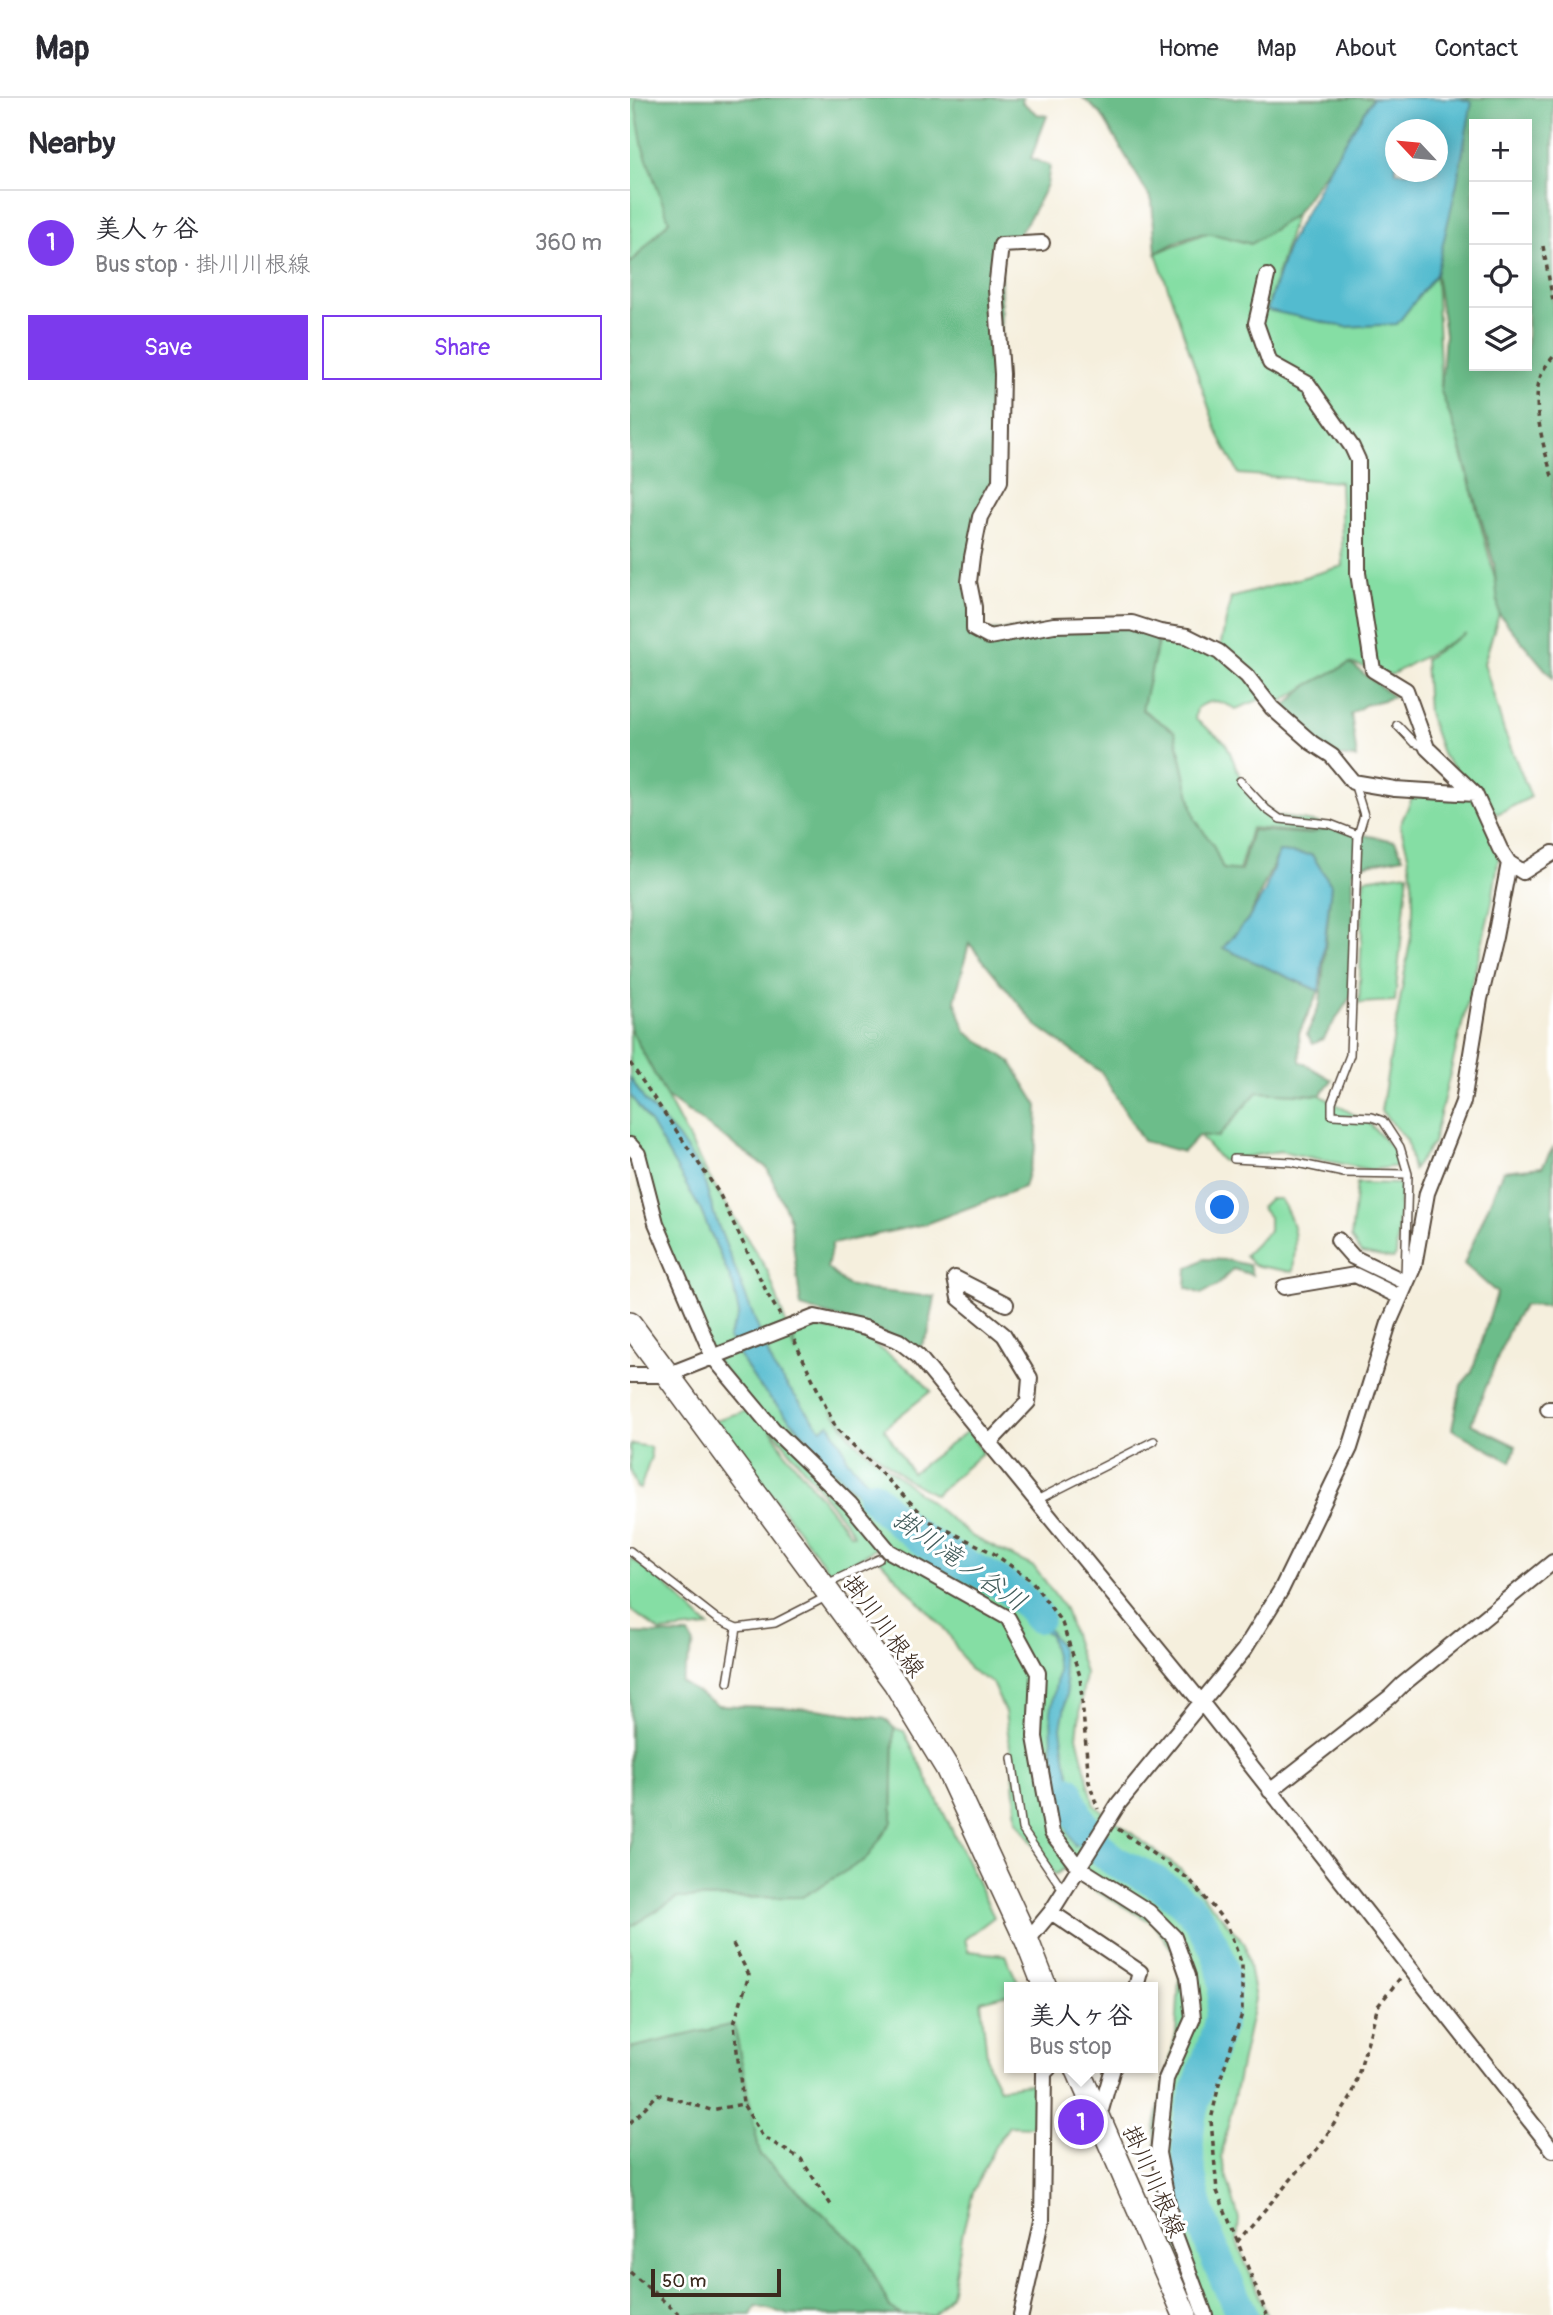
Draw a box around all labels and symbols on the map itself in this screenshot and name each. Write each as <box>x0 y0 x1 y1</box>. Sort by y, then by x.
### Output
north arrow <box>1385 119 1448 182</box>
your location <box>1205 1190 1239 1224</box>
water label: 掛川滝ノ谷川 <box>886 1503 1033 1619</box>
street label: 掛川川根線 <box>837 1569 931 1683</box>
pin: 1 <box>1058 2096 1104 2148</box>
street label: 掛川川根線 <box>1116 2120 1191 2242</box>
scale bar <box>651 2266 780 2298</box>

